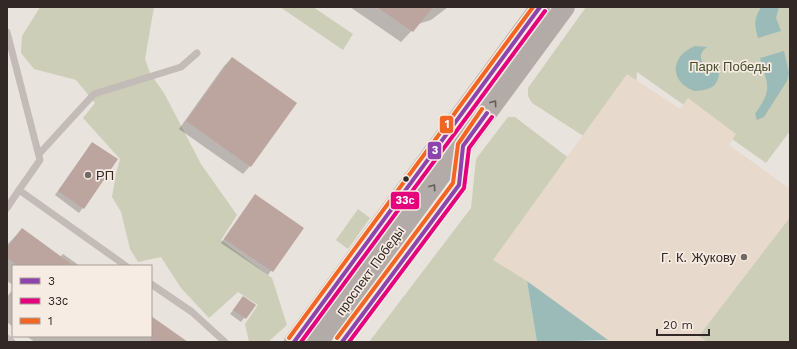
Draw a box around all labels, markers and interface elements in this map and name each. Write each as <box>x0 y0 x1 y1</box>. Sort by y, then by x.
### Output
park label: Парк Победы <box>689 59 771 74</box>
one-way arrow <box>489 101 496 108</box>
line badge: 1 <box>439 115 454 134</box>
text: 1 <box>445 118 449 131</box>
line badge: 3 <box>427 141 442 160</box>
text: 3 <box>432 144 439 157</box>
place label: РП <box>96 168 114 183</box>
marker: РП <box>83 170 93 180</box>
unlabelled marker <box>401 174 411 184</box>
one-way arrow <box>428 184 435 191</box>
line badge: 33с <box>390 191 420 210</box>
text: 33с <box>395 194 415 207</box>
street label: проспект Победы <box>333 224 407 318</box>
place label: Г. К. Жукову <box>661 250 736 265</box>
marker: Г. К. Жукову <box>739 252 749 262</box>
legend <box>12 265 152 337</box>
text: 3 <box>48 274 55 288</box>
text: 33с <box>48 294 68 308</box>
scale bar <box>657 311 709 337</box>
text: 1 <box>48 314 53 328</box>
text: 20 m <box>663 318 693 332</box>

